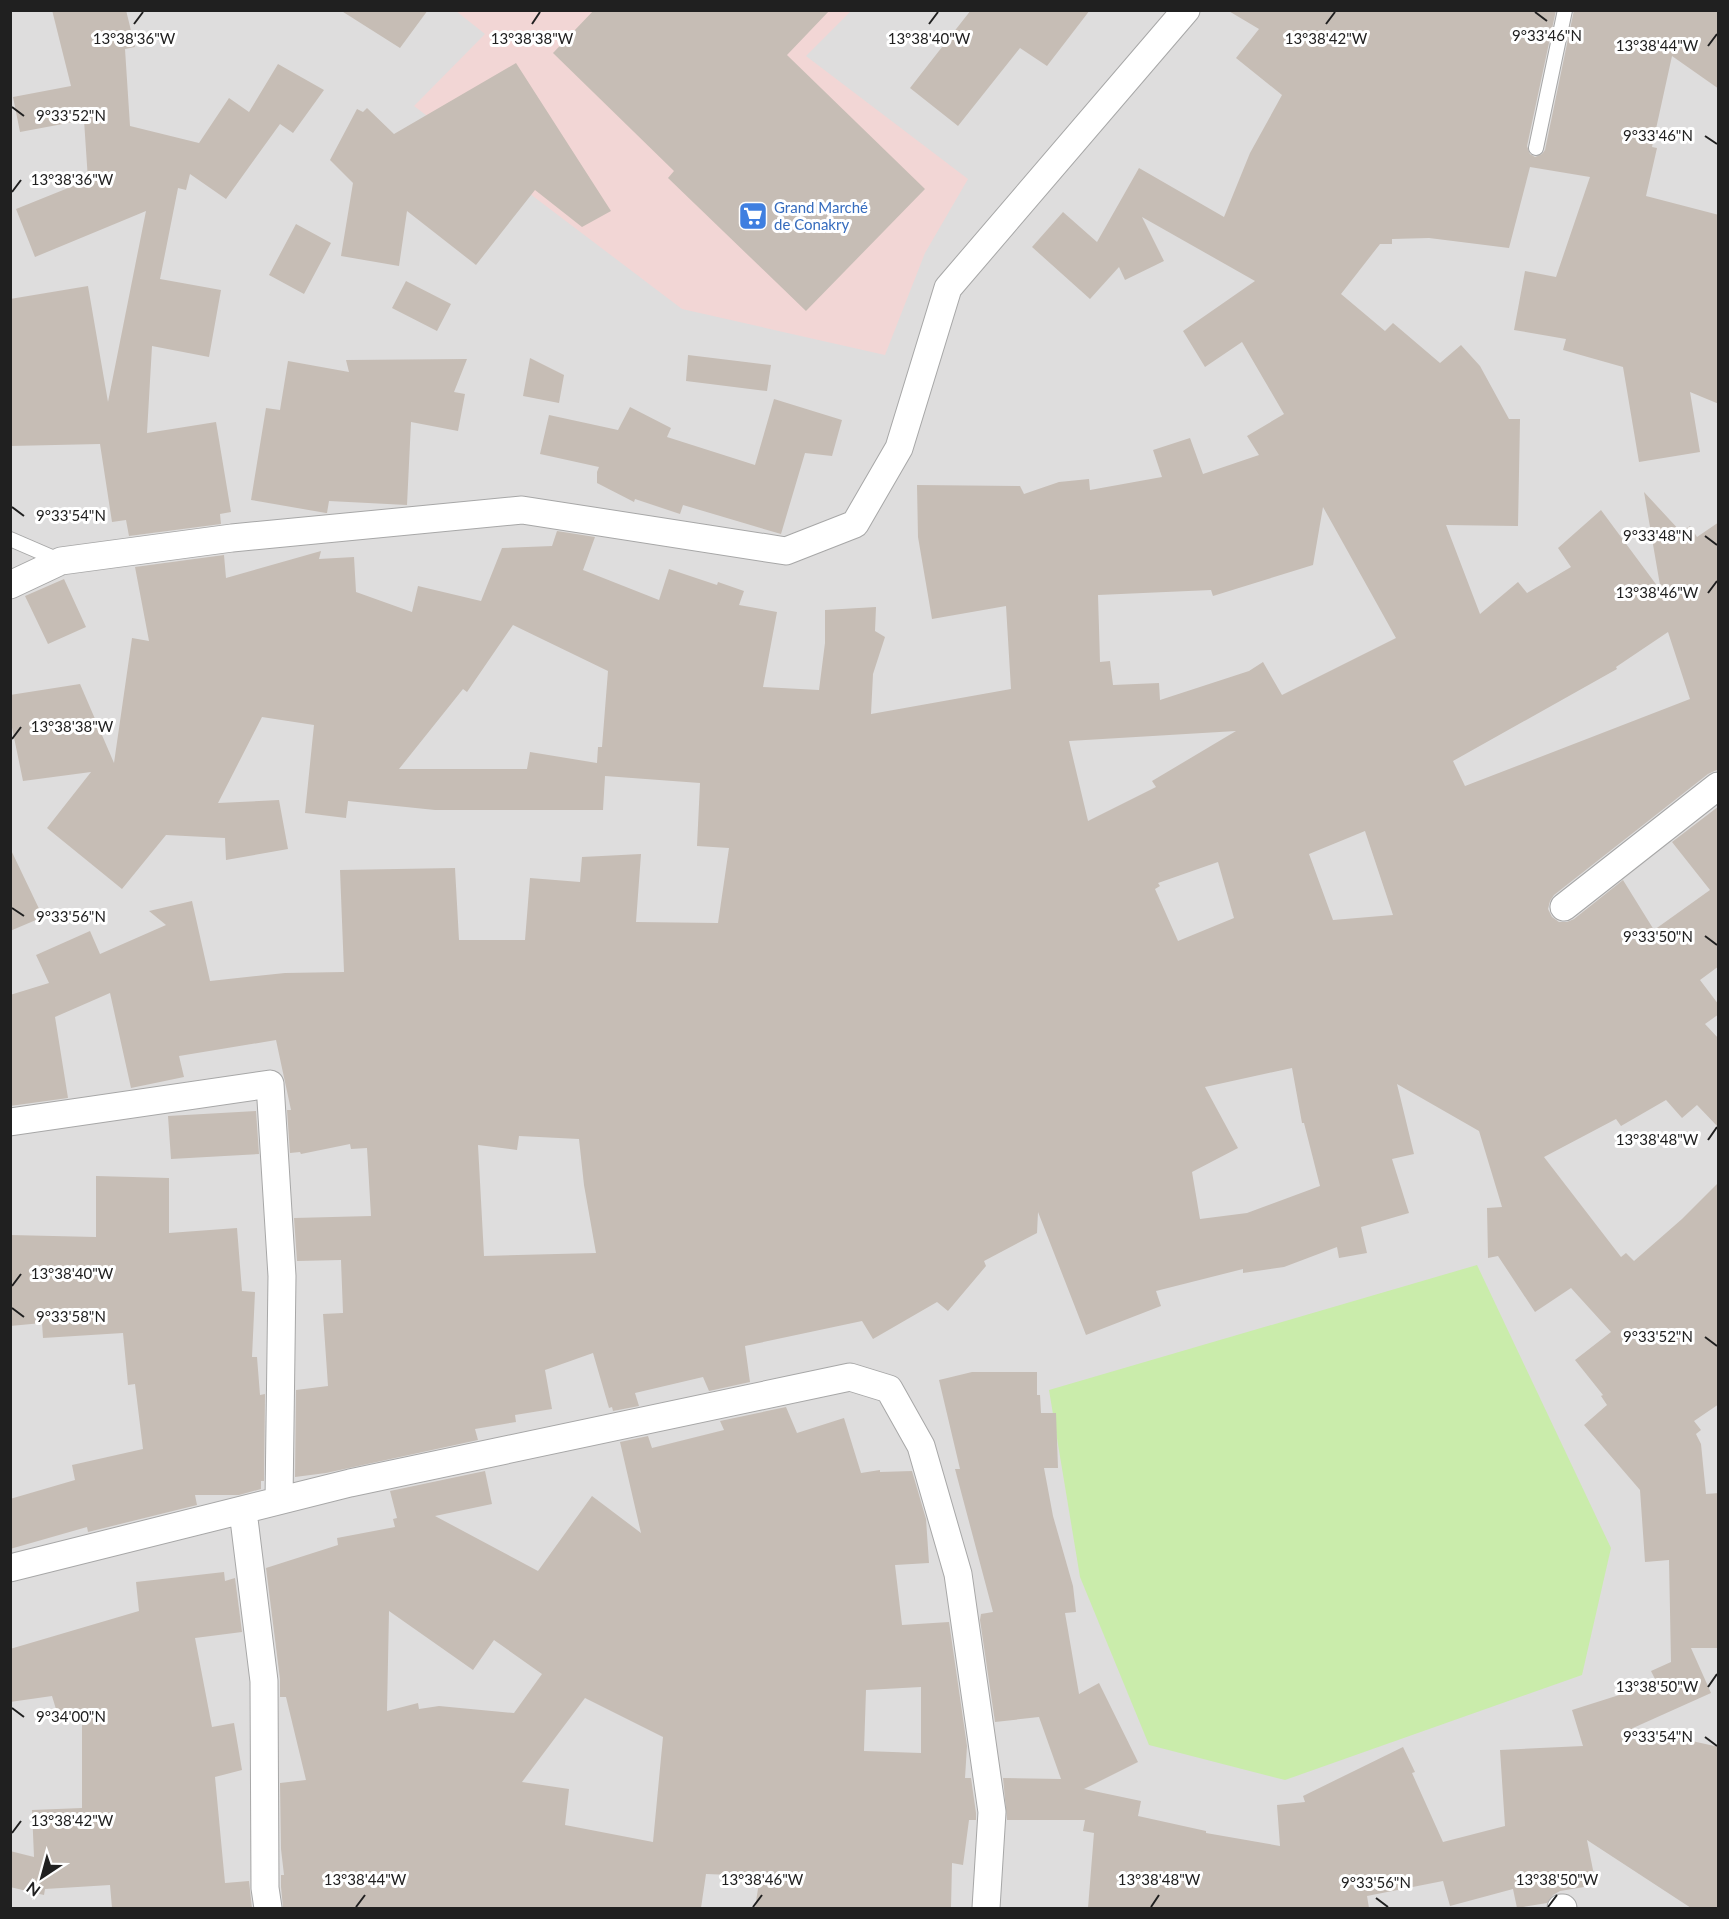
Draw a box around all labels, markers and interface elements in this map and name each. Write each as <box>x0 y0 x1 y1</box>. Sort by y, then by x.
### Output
text: 9°33'46"N <box>1512 26 1582 44</box>
text: 13°38'36"W <box>93 29 176 47</box>
text: 13°38'38"W <box>491 29 574 47</box>
text: 13°38'40"W <box>888 29 971 47</box>
text: 13°38'42"W <box>1285 29 1368 47</box>
text: 13°38'44"W <box>1616 36 1699 54</box>
text: 9°33'52"N <box>36 106 106 124</box>
text: 9°33'46"N <box>1623 126 1693 144</box>
text: 13°38'36"W <box>31 170 114 188</box>
place label: Grand Marché de Conakry <box>774 198 868 233</box>
supermarket icon: Grand Marché de Conakry <box>737 200 769 232</box>
text: 9°33'54"N <box>36 506 106 524</box>
text: 9°33'48"N <box>1623 526 1693 544</box>
text: 13°38'46"W <box>1616 583 1699 601</box>
text: 13°38'38"W <box>31 717 114 735</box>
text: 9°33'56"N <box>36 907 106 925</box>
text: 9°33'50"N <box>1623 927 1693 945</box>
text: 13°38'48"W <box>1616 1130 1699 1148</box>
text: 13°38'40"W <box>31 1264 114 1282</box>
text: 9°33'58"N <box>36 1307 106 1325</box>
text: 9°33'52"N <box>1623 1327 1693 1345</box>
text: 13°38'50"W <box>1616 1677 1699 1695</box>
text: 9°34'00"N <box>36 1707 106 1725</box>
text: 9°33'54"N <box>1623 1727 1693 1745</box>
text: 13°38'42"W <box>31 1811 114 1829</box>
north arrow <box>12 1847 72 1907</box>
text: 13°38'44"W <box>324 1870 407 1888</box>
text: 13°38'46"W <box>721 1870 804 1888</box>
text: 13°38'48"W <box>1118 1870 1201 1888</box>
text: 13°38'50"W <box>1516 1870 1599 1888</box>
text: 9°33'56"N <box>1341 1873 1411 1891</box>
text: N <box>22 1878 43 1901</box>

